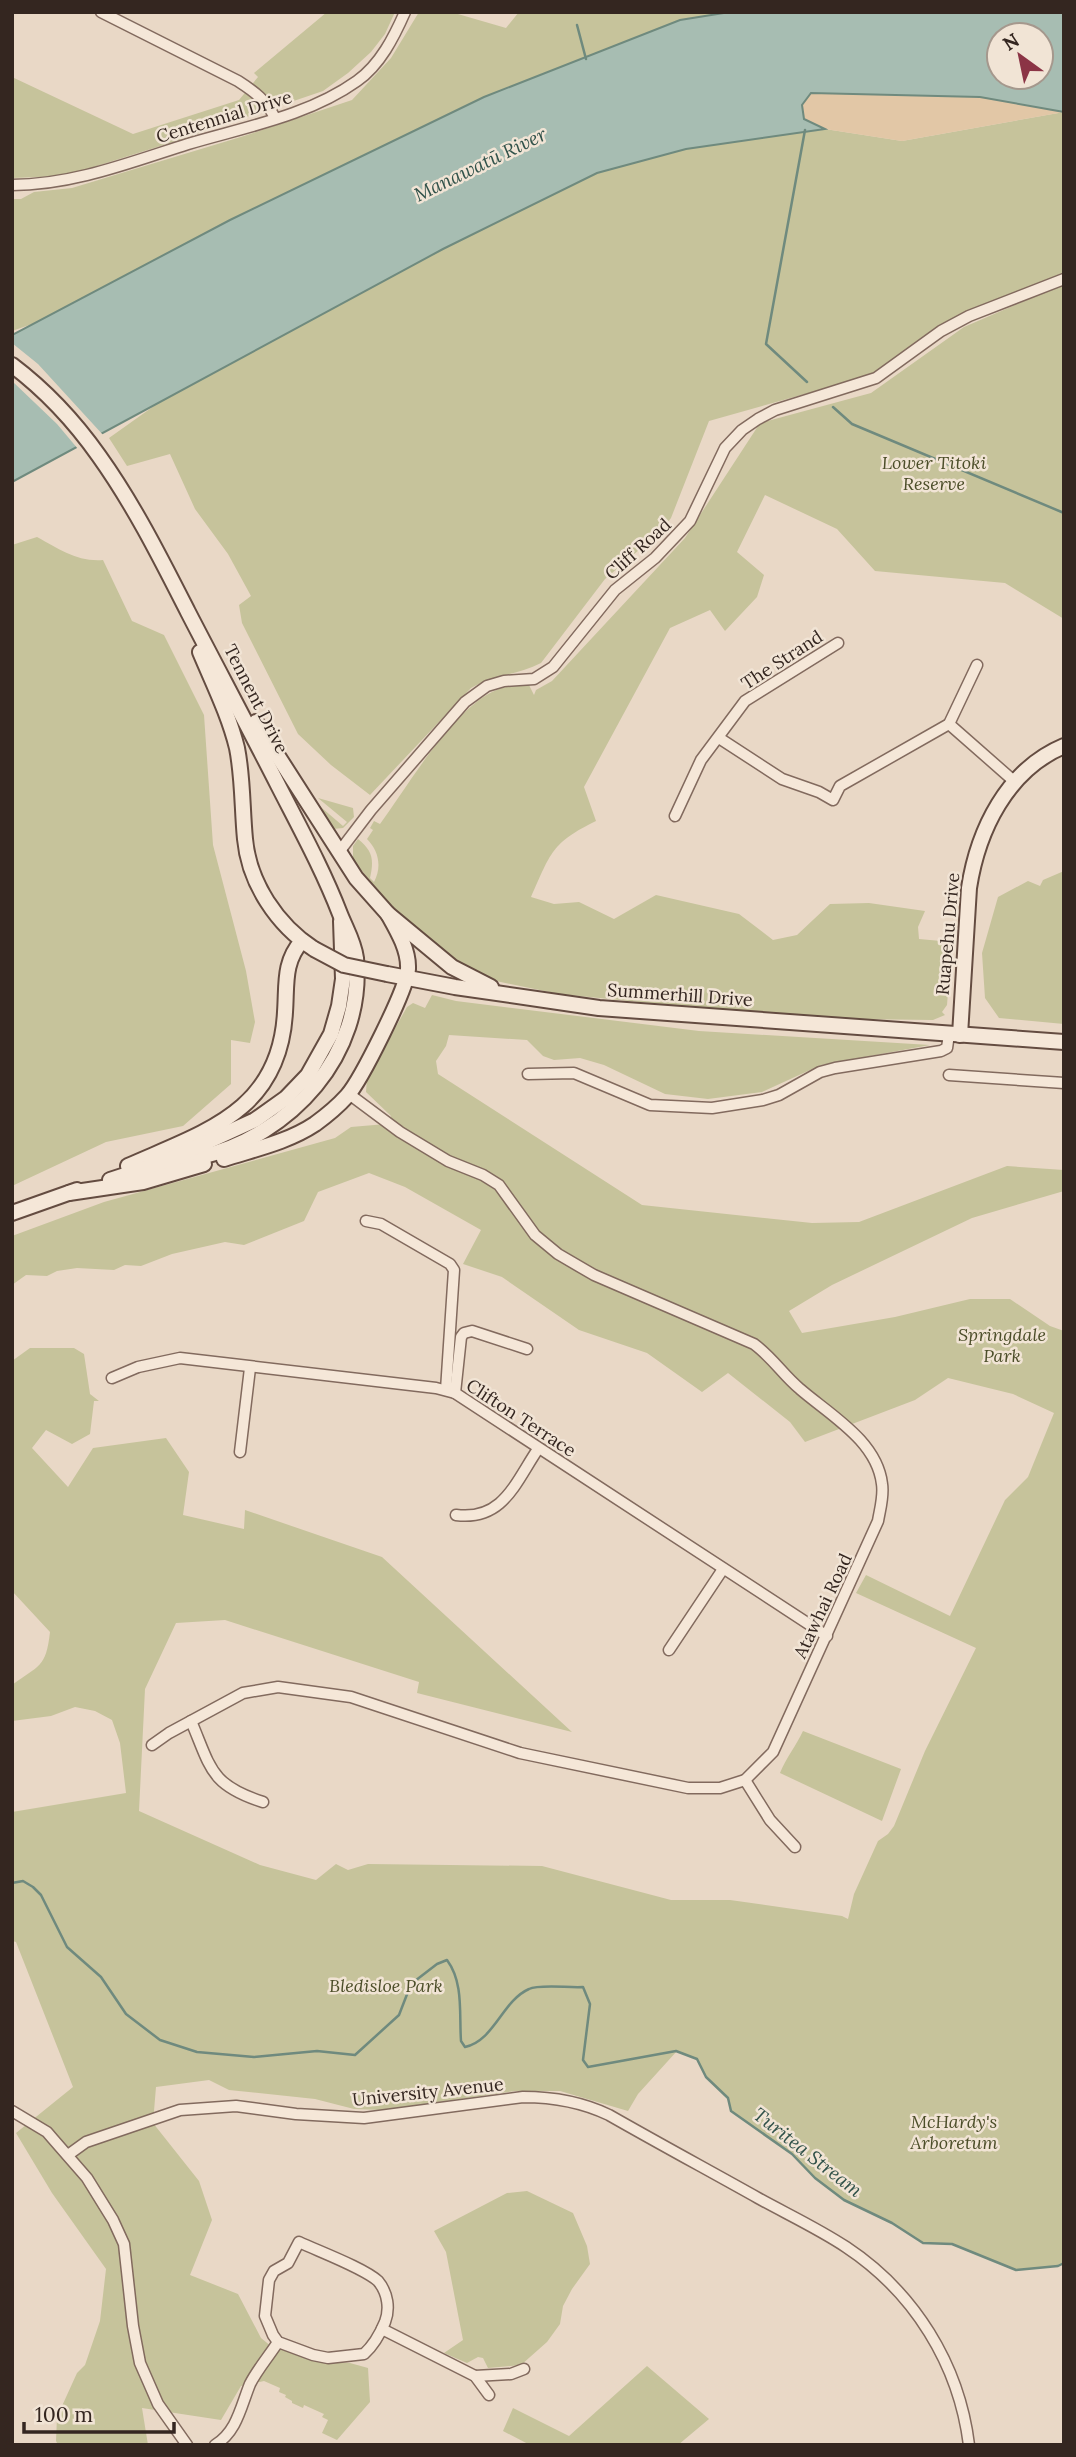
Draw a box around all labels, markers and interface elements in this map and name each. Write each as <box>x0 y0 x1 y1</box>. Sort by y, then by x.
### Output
north arrow <box>985 21 1055 91</box>
text: N <box>998 28 1024 56</box>
street label: Centennial Drive <box>153 85 295 148</box>
water label: Manawatū River <box>410 121 550 206</box>
park label: Lower Titoki Reserve <box>882 451 986 495</box>
street label: Cliff Road <box>600 513 676 584</box>
street label: The Strand <box>737 625 827 694</box>
street label: Tennent Drive <box>219 640 294 757</box>
street label: Ruapehu Drive <box>931 871 964 996</box>
street label: Summerhill Drive <box>606 978 754 1011</box>
park label: Springdale Park <box>958 1323 1046 1367</box>
street label: Clifton Terrace <box>462 1374 581 1462</box>
street label: Atawhai Road <box>788 1549 857 1663</box>
park label: Bledisloe Park <box>329 1974 443 1997</box>
street label: University Avenue <box>351 2072 505 2111</box>
water label: Turitea Stream <box>749 2102 868 2202</box>
park label: McHardy's Arboretum <box>909 2110 998 2154</box>
scale bar <box>24 2390 175 2434</box>
text: 100 m <box>35 2401 93 2428</box>

